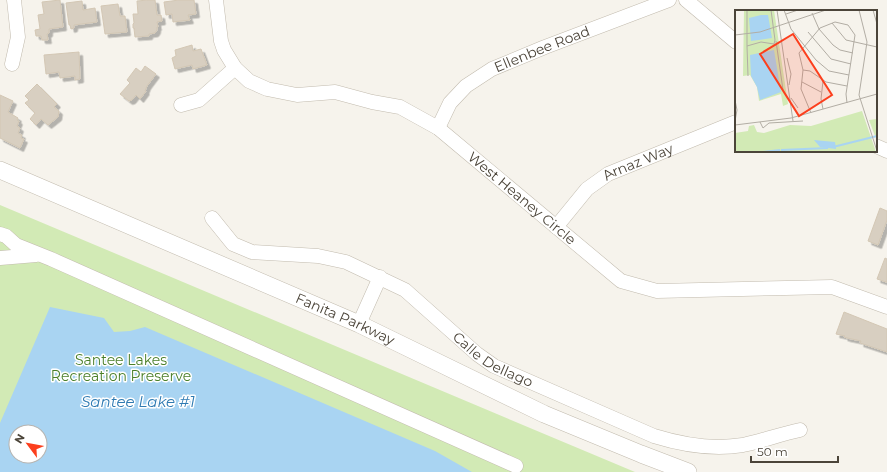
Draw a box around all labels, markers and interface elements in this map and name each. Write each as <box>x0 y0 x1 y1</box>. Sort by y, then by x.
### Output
inset map <box>735 10 877 152</box>
street label: Ellenbee Road <box>491 22 592 76</box>
street label: Arnaz Way <box>599 139 676 184</box>
street label: West Heaney Circle <box>464 148 580 249</box>
street label: Fanita Parkway <box>293 289 398 349</box>
street label: Calle Dellago <box>449 328 536 391</box>
park label: Santee Lakes Recreation Preserve <box>51 351 191 385</box>
water label: Santee Lake #1 <box>81 392 195 411</box>
north arrow <box>8 424 48 464</box>
text: N <box>11 431 28 446</box>
scale bar <box>751 438 838 464</box>
text: 50 m <box>757 444 788 459</box>

